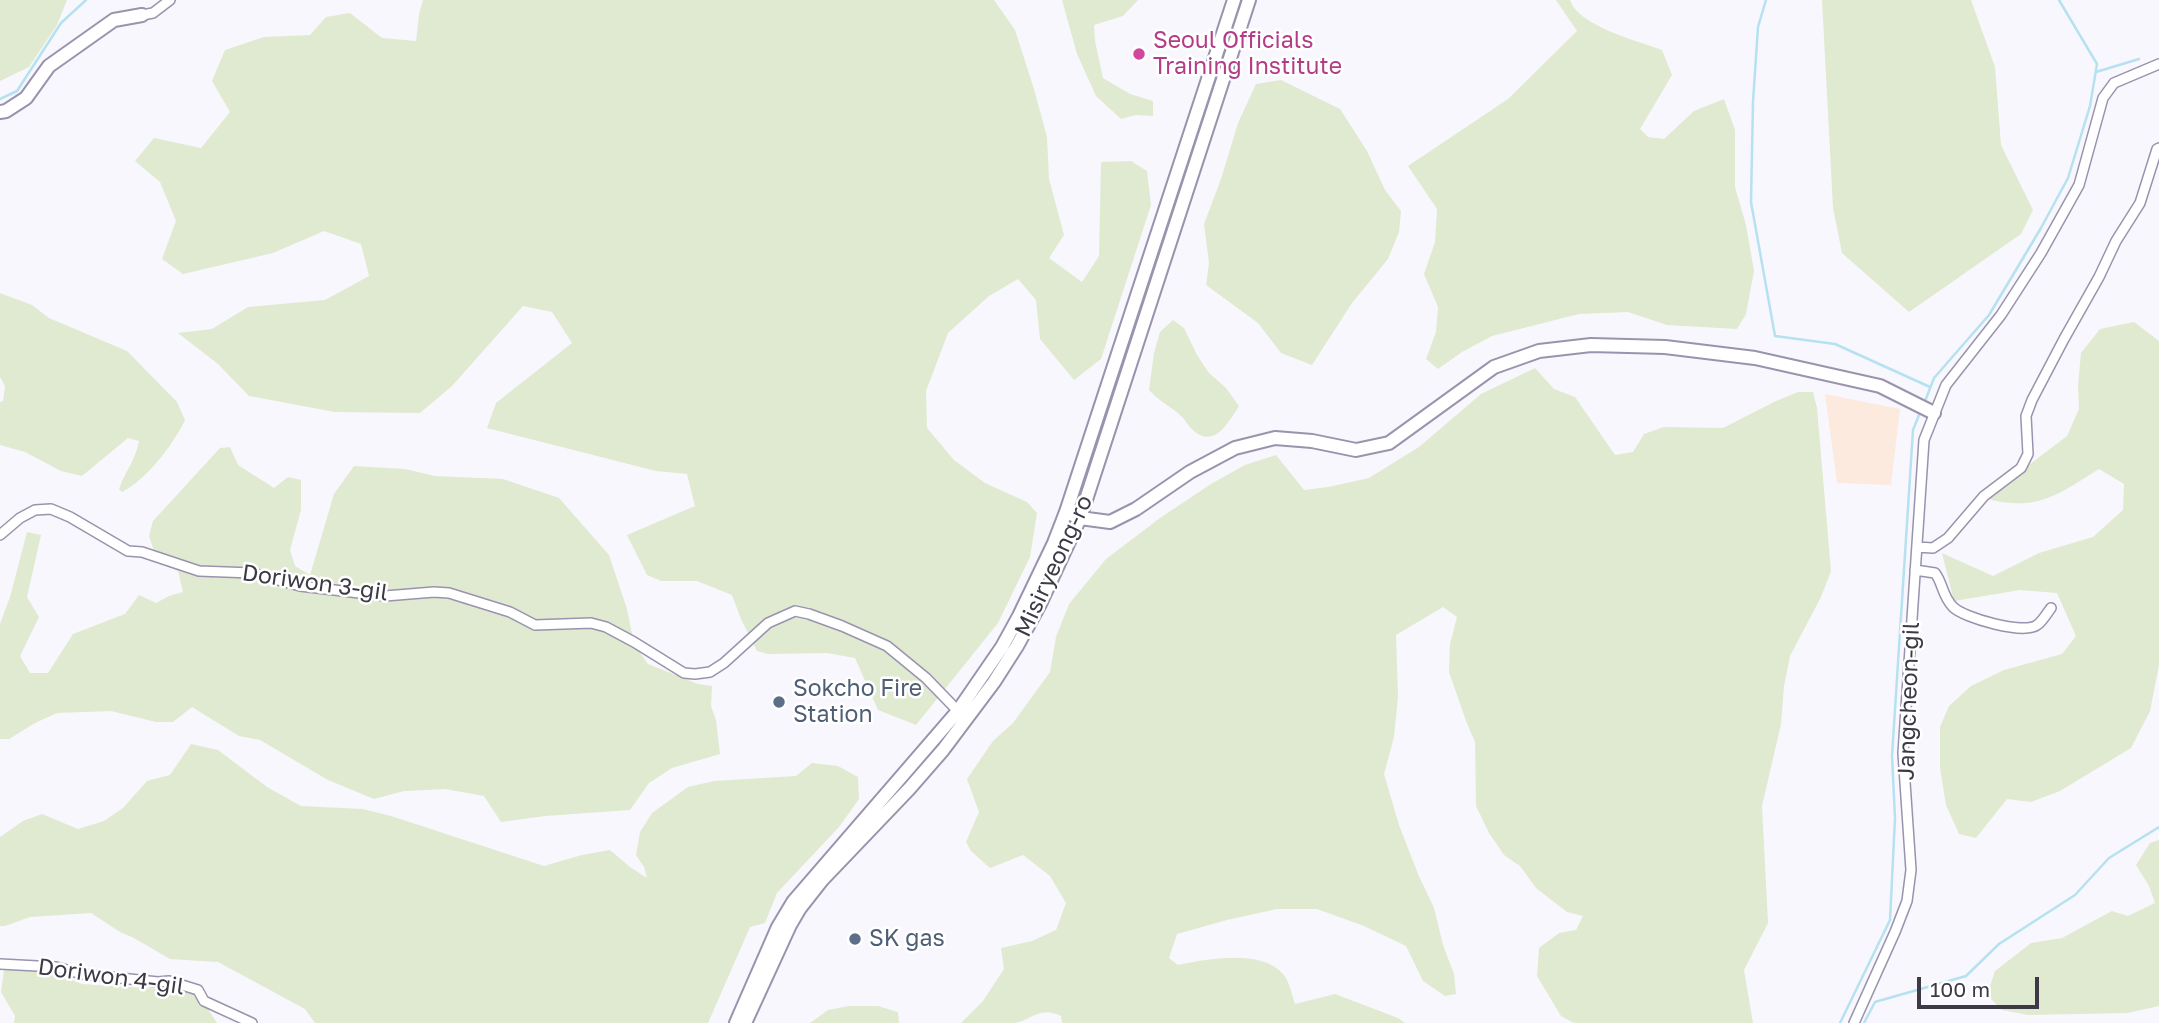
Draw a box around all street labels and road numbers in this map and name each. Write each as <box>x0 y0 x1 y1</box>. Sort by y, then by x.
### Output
street label: Misiryeong-ro <box>1009 491 1099 641</box>
street label: Doriwon 3-gil <box>240 559 390 607</box>
street label: Jangcheon-gil <box>1892 621 1926 781</box>
street label: Doriwon 4-gil <box>36 953 186 1001</box>

